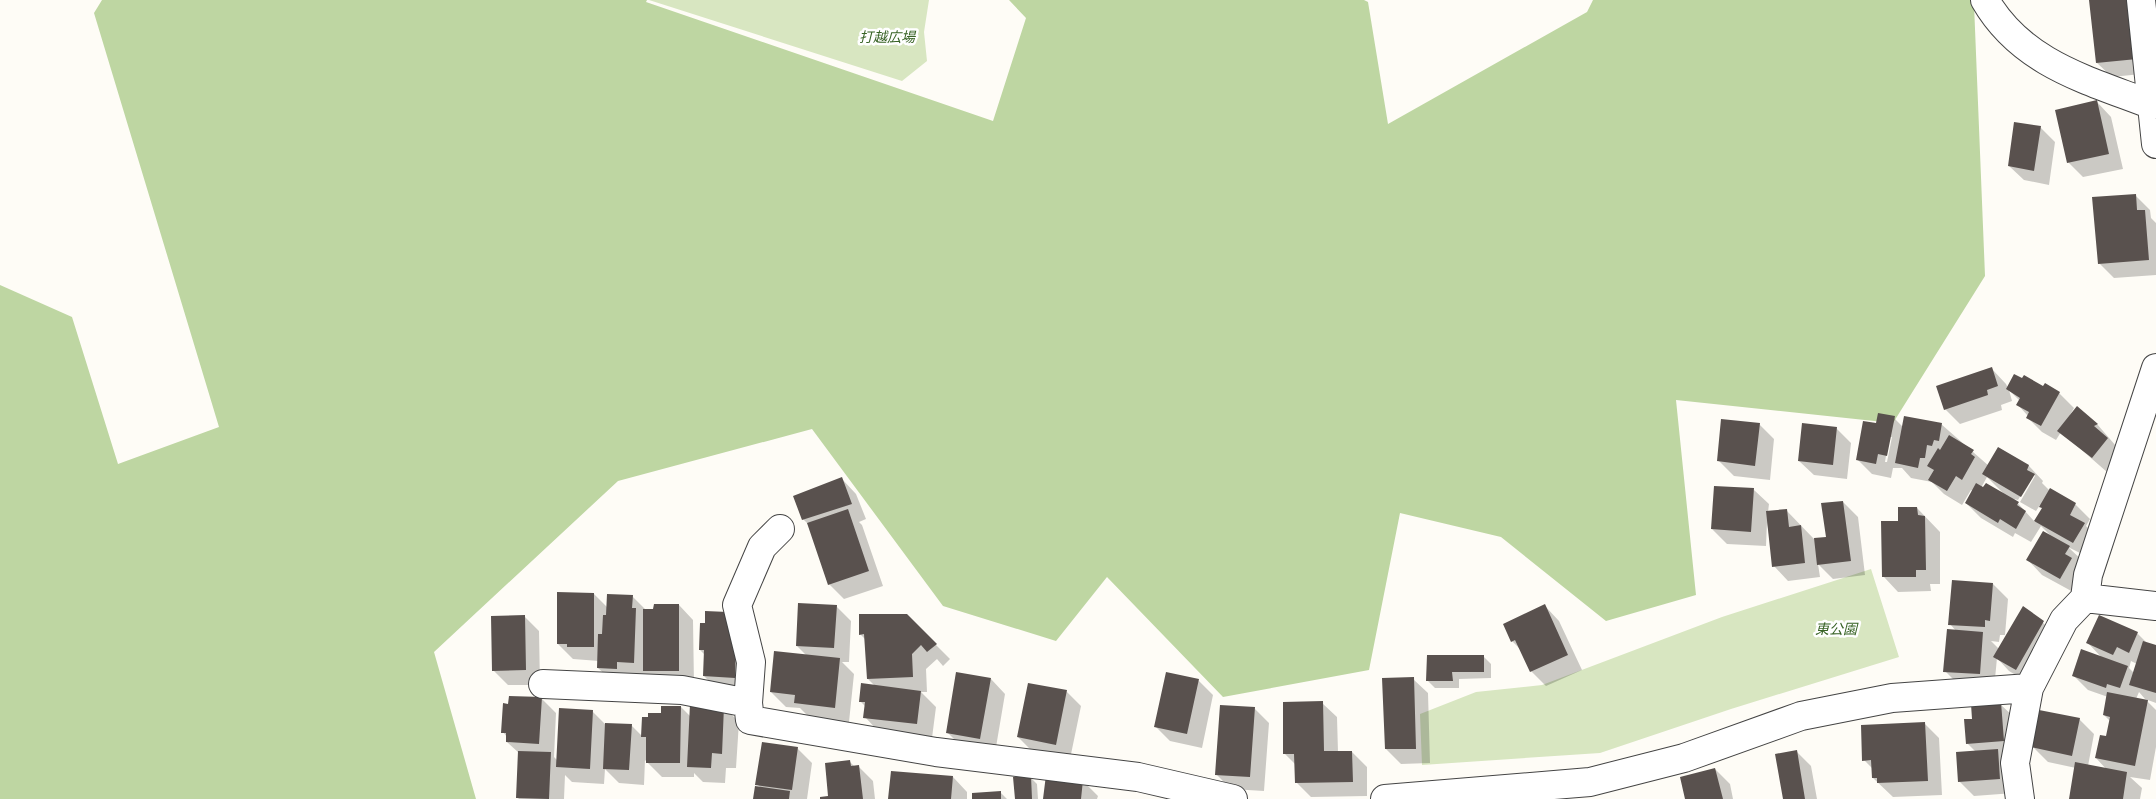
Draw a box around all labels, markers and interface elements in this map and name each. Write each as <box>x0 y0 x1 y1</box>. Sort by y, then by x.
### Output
park label: 打越広場 <box>859 28 917 46</box>
park label: 東公園 <box>1815 620 1859 638</box>

